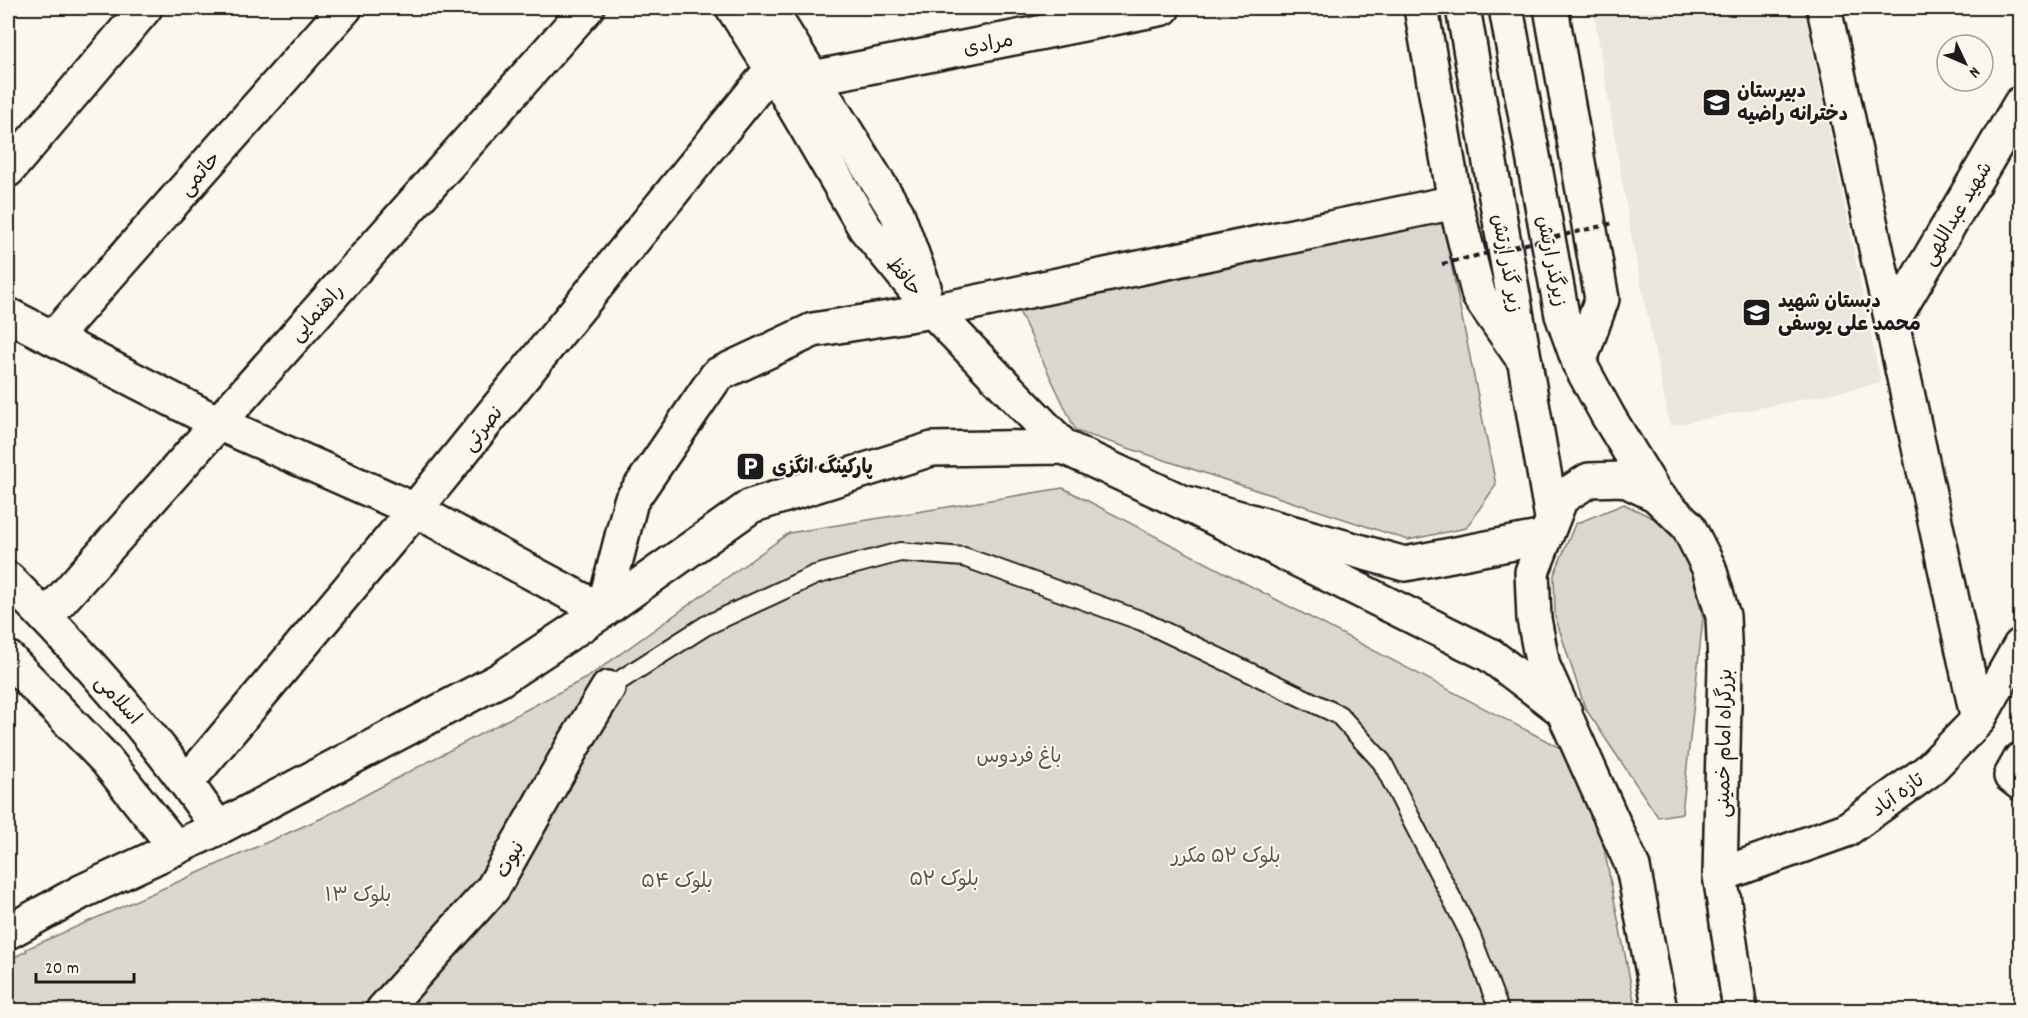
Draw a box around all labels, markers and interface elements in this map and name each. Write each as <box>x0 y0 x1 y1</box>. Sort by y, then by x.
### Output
street label: مرادی <box>961 27 1016 64</box>
north arrow <box>1935 33 1995 93</box>
text: N <box>1963 61 1985 83</box>
place label: دبیرستان دخترانه راضیه <box>1737 79 1848 130</box>
school or university icon: دبیرستان دخترانه راضیه <box>1700 86 1732 118</box>
street label: حاتمی <box>174 146 229 204</box>
street label: شهید عبداللهی <box>1916 157 2001 272</box>
street label: زیر گذر ارتش <box>1483 212 1527 315</box>
street label: زیرگذر ارتش <box>1528 214 1573 310</box>
street label: حافظ <box>878 252 927 304</box>
street label: راهنمایی <box>284 279 352 349</box>
place label: دبستان شهید محمد علی یوسفی <box>1778 289 1921 340</box>
school or university icon: دبستان شهید محمد علی یوسفی <box>1741 296 1773 328</box>
street label: نصرتی <box>457 401 511 459</box>
parking icon: پارکینگ انگزی <box>735 450 767 482</box>
place label: پارکینگ انگزی <box>772 454 873 483</box>
street label: بزرگراه امام خمینی <box>1711 668 1741 818</box>
street label: اسلامی <box>87 670 147 732</box>
park label: باغ فردوس <box>976 744 1062 772</box>
street label: تازه آباد <box>1867 768 1931 825</box>
street label: نبوت <box>490 837 533 884</box>
park label: بلوک ۵۲ مکرر <box>1169 844 1281 872</box>
park label: بلوک ۵۲ <box>909 867 979 895</box>
park label: بلوک ۵۴ <box>641 869 713 897</box>
park label: بلوک ۱۳ <box>325 883 391 911</box>
scale bar <box>36 946 134 984</box>
text: 20 m <box>45 957 79 982</box>

